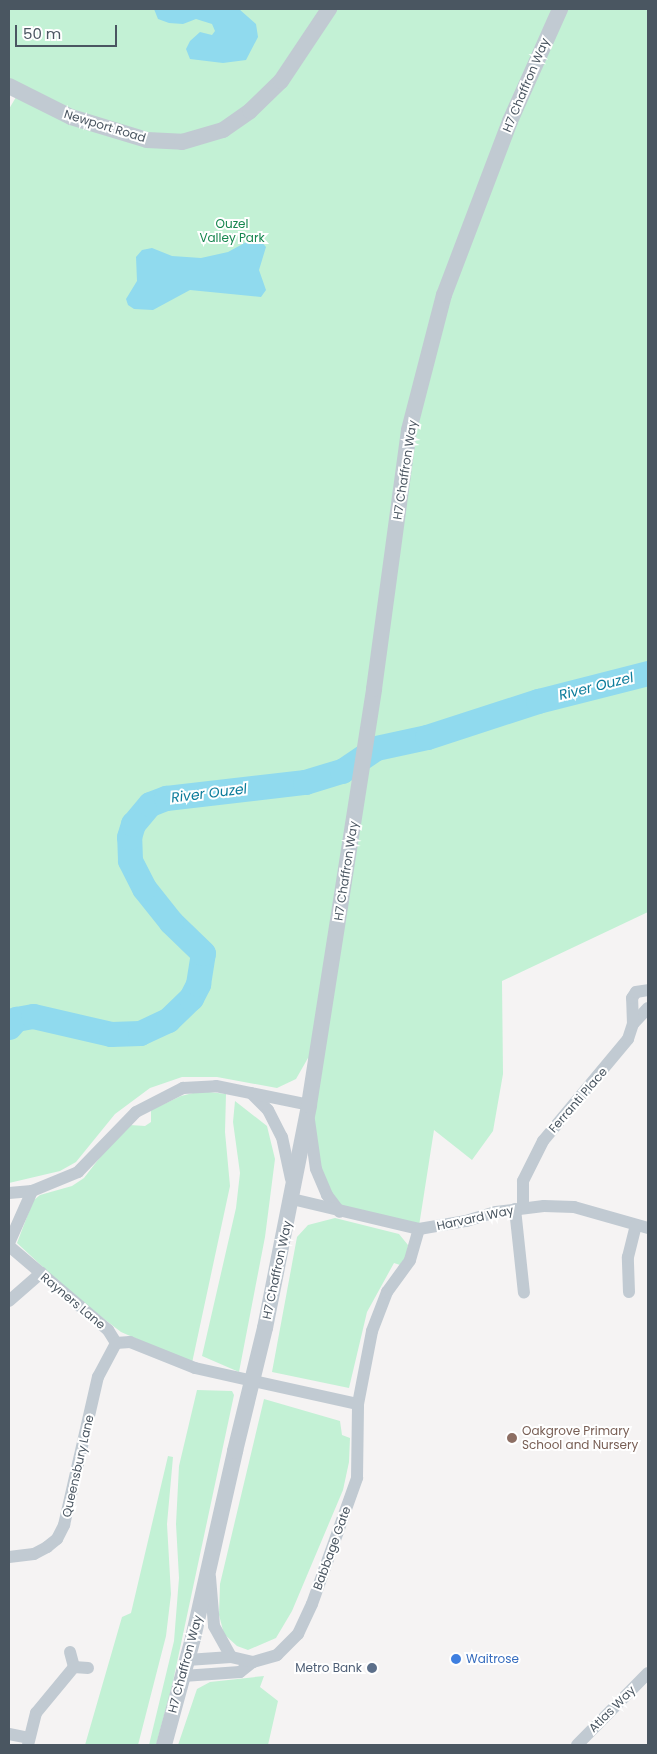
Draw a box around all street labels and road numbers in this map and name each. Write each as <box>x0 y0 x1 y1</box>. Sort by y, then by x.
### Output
street label: H7 Chaffron Way <box>500 36 552 134</box>
street label: Newport Road <box>62 107 148 145</box>
street label: H7 Chaffron Way <box>390 419 420 521</box>
street label: H7 Chaffron Way <box>331 820 361 922</box>
street label: Ferranti Place <box>546 1065 610 1135</box>
street label: Harvard Way <box>435 1203 515 1233</box>
street label: H7 Chaffron Way <box>259 1219 295 1321</box>
street label: Rayners Lane <box>38 1270 108 1332</box>
street label: Queensbury Lane <box>59 1413 97 1519</box>
street label: Babbage Gate <box>310 1504 354 1592</box>
street label: H7 Chaffron Way <box>165 1614 205 1714</box>
street label: Atlas Way <box>586 1683 638 1735</box>

